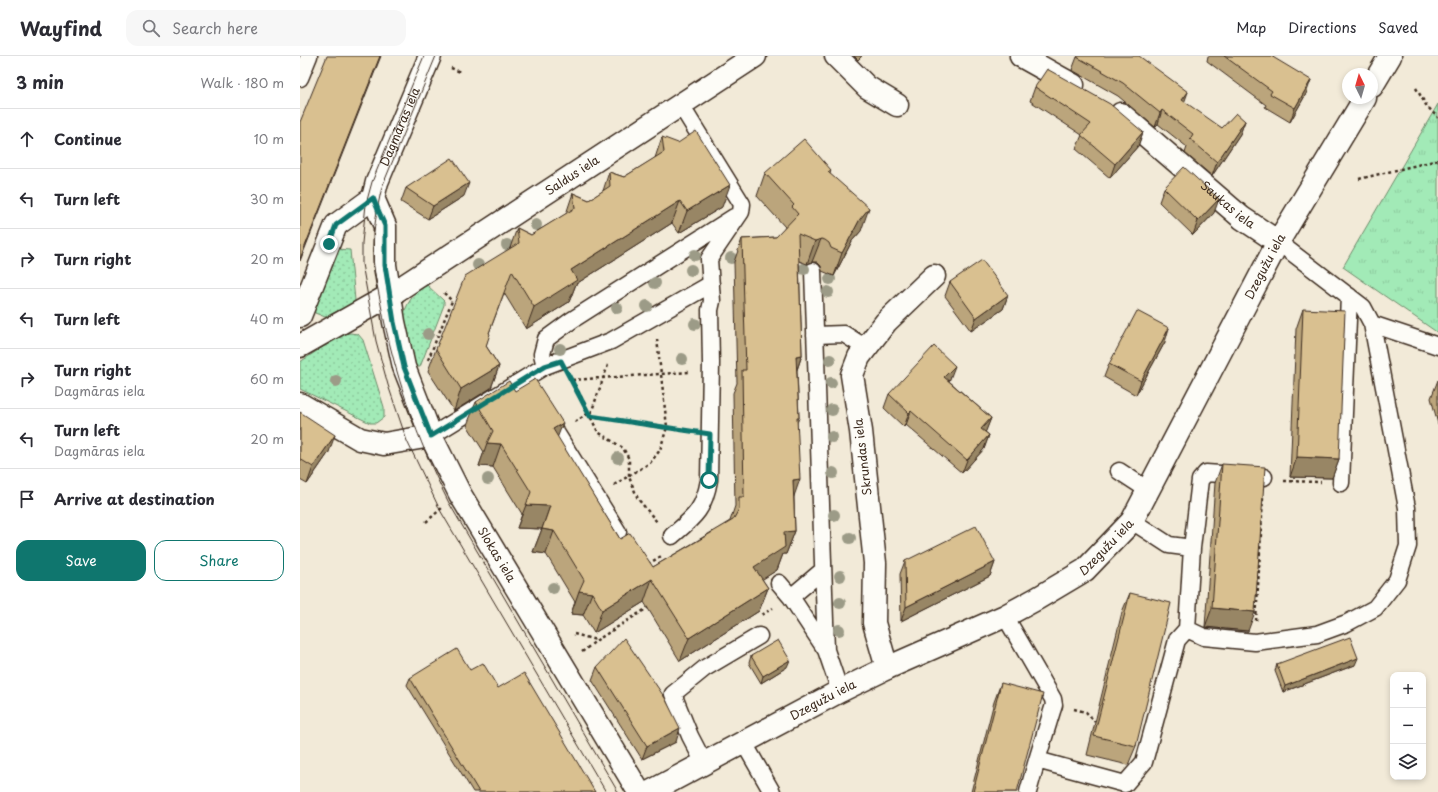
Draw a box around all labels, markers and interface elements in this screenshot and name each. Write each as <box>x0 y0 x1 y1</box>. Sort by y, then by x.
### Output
search box <box>126 10 406 46</box>
text: Wayfind <box>20 14 102 42</box>
text: Search here <box>172 16 258 39</box>
icon: search <box>140 17 162 39</box>
text: Map <box>1236 17 1266 38</box>
text: Directions <box>1288 17 1356 38</box>
text: Saved <box>1378 17 1418 38</box>
north arrow <box>1342 68 1378 104</box>
text: 3 min <box>16 69 64 95</box>
text: Walk · 180 m <box>201 73 284 92</box>
street label: Dagmāras iela <box>375 84 424 169</box>
text: Continue <box>54 127 122 150</box>
icon: ahead <box>16 128 38 150</box>
text: 10 m <box>254 129 284 148</box>
street label: Saldus iela <box>541 150 603 199</box>
street label: Saukas iela <box>1197 176 1259 232</box>
text: Turn left <box>54 187 120 210</box>
icon: left <box>16 188 38 210</box>
text: 30 m <box>250 189 284 208</box>
street label: Dzegužu iela <box>1240 229 1290 302</box>
route end <box>320 235 338 253</box>
text: Turn right <box>54 247 131 270</box>
icon: right <box>16 248 38 270</box>
text: 20 m <box>250 249 284 268</box>
text: Turn left <box>54 307 120 330</box>
icon: left <box>16 308 38 330</box>
text: 40 m <box>250 309 284 328</box>
text: Turn right <box>54 358 131 381</box>
icon: right <box>16 368 38 390</box>
text: 60 m <box>250 369 284 388</box>
text: Dagmāras iela <box>54 381 145 400</box>
street label: Skrundas iela <box>848 417 876 497</box>
text: Turn left <box>54 418 120 441</box>
icon: left <box>16 428 38 450</box>
text: 20 m <box>250 429 284 448</box>
text: Dagmāras iela <box>54 441 145 460</box>
route start <box>700 471 718 489</box>
text: Arrive at destination <box>54 487 215 510</box>
icon: arrive <box>16 488 38 510</box>
street label: Dzegužu iela <box>1076 514 1138 579</box>
street label: Slokas iela <box>474 523 521 586</box>
button: Save <box>16 540 146 581</box>
button: Share <box>154 540 284 581</box>
map controls <box>1390 672 1426 780</box>
button: + <box>1390 672 1426 708</box>
street label: Dzegužu iela <box>787 674 859 724</box>
button: − <box>1390 708 1426 744</box>
button: layers <box>1390 744 1426 780</box>

